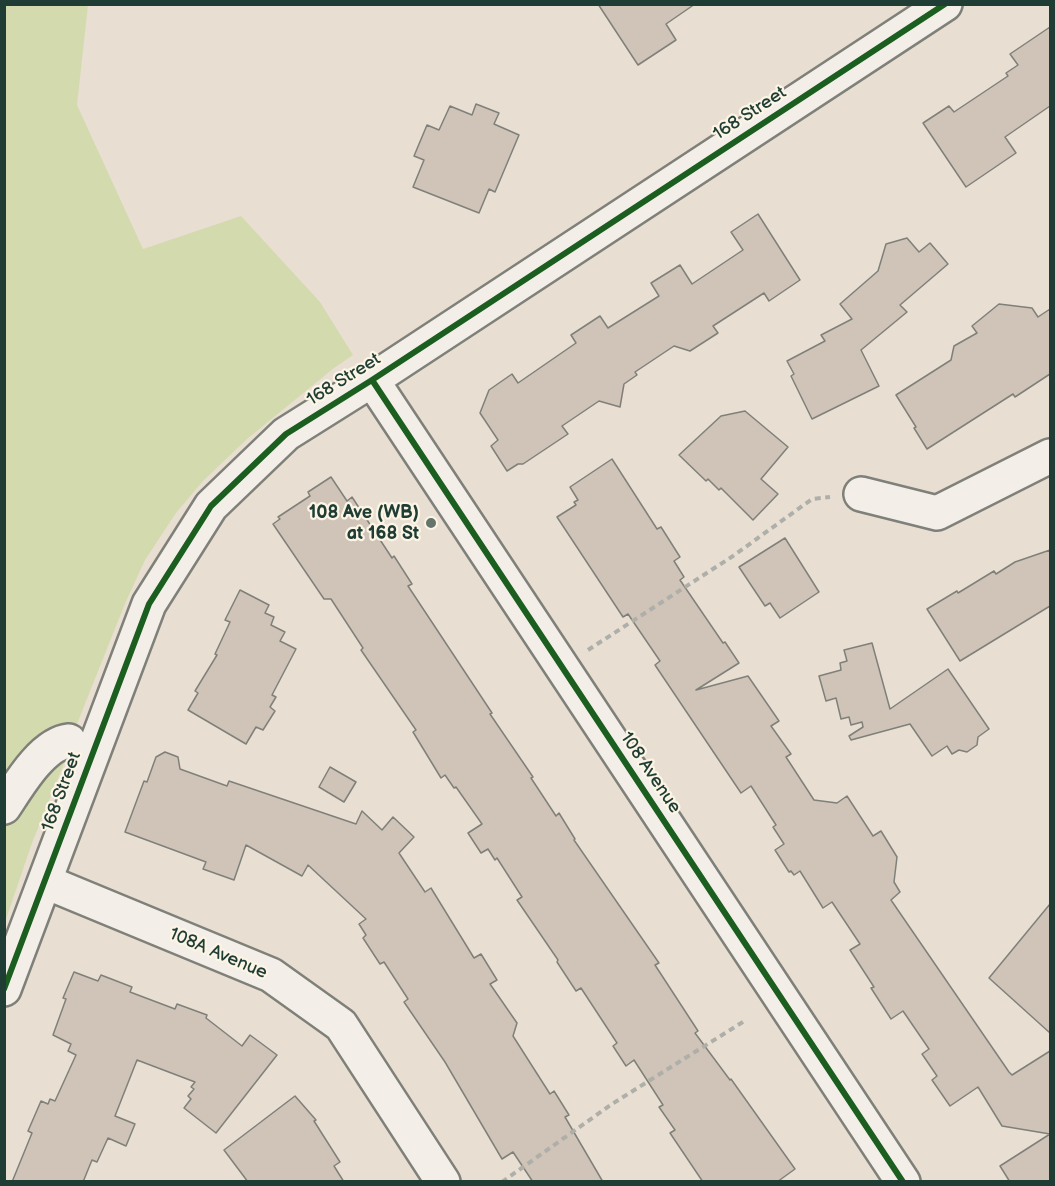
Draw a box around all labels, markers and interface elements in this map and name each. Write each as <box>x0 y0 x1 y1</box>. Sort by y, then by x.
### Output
street label: 168 Street <box>709 82 791 146</box>
street label: 168 Street <box>303 349 385 411</box>
place label: 108 Ave (WB) at 168 St <box>309 502 419 544</box>
marker: 108 Ave (WB) at 168 St <box>424 516 438 530</box>
street label: 108 Avenue <box>615 728 685 818</box>
street label: 168 Street <box>38 749 86 835</box>
street label: 108A Avenue <box>166 924 270 984</box>

